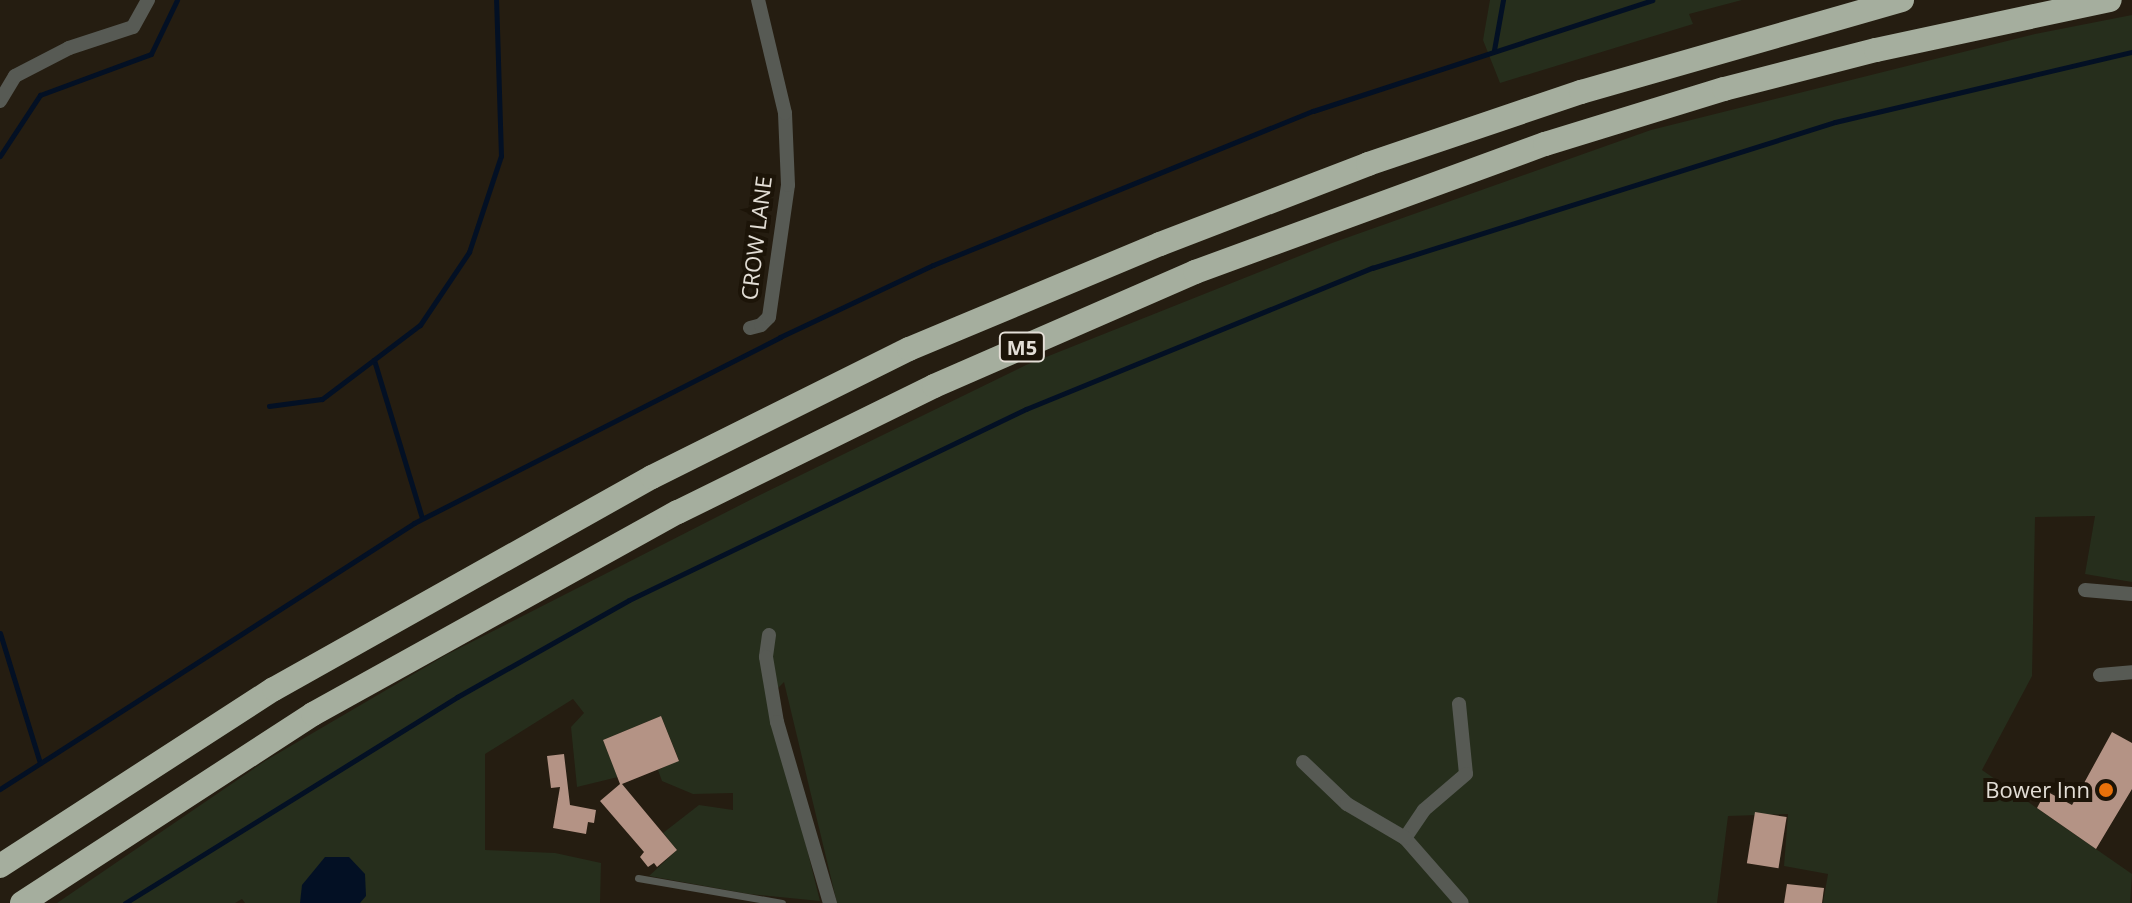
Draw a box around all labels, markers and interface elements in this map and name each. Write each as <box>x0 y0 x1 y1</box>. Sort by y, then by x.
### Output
street label: CROW LANE <box>735 174 777 302</box>
road number: M5 <box>998 331 1046 363</box>
place label: Bower Inn <box>1985 777 2090 803</box>
marker: Bower Inn <box>2097 781 2115 799</box>

